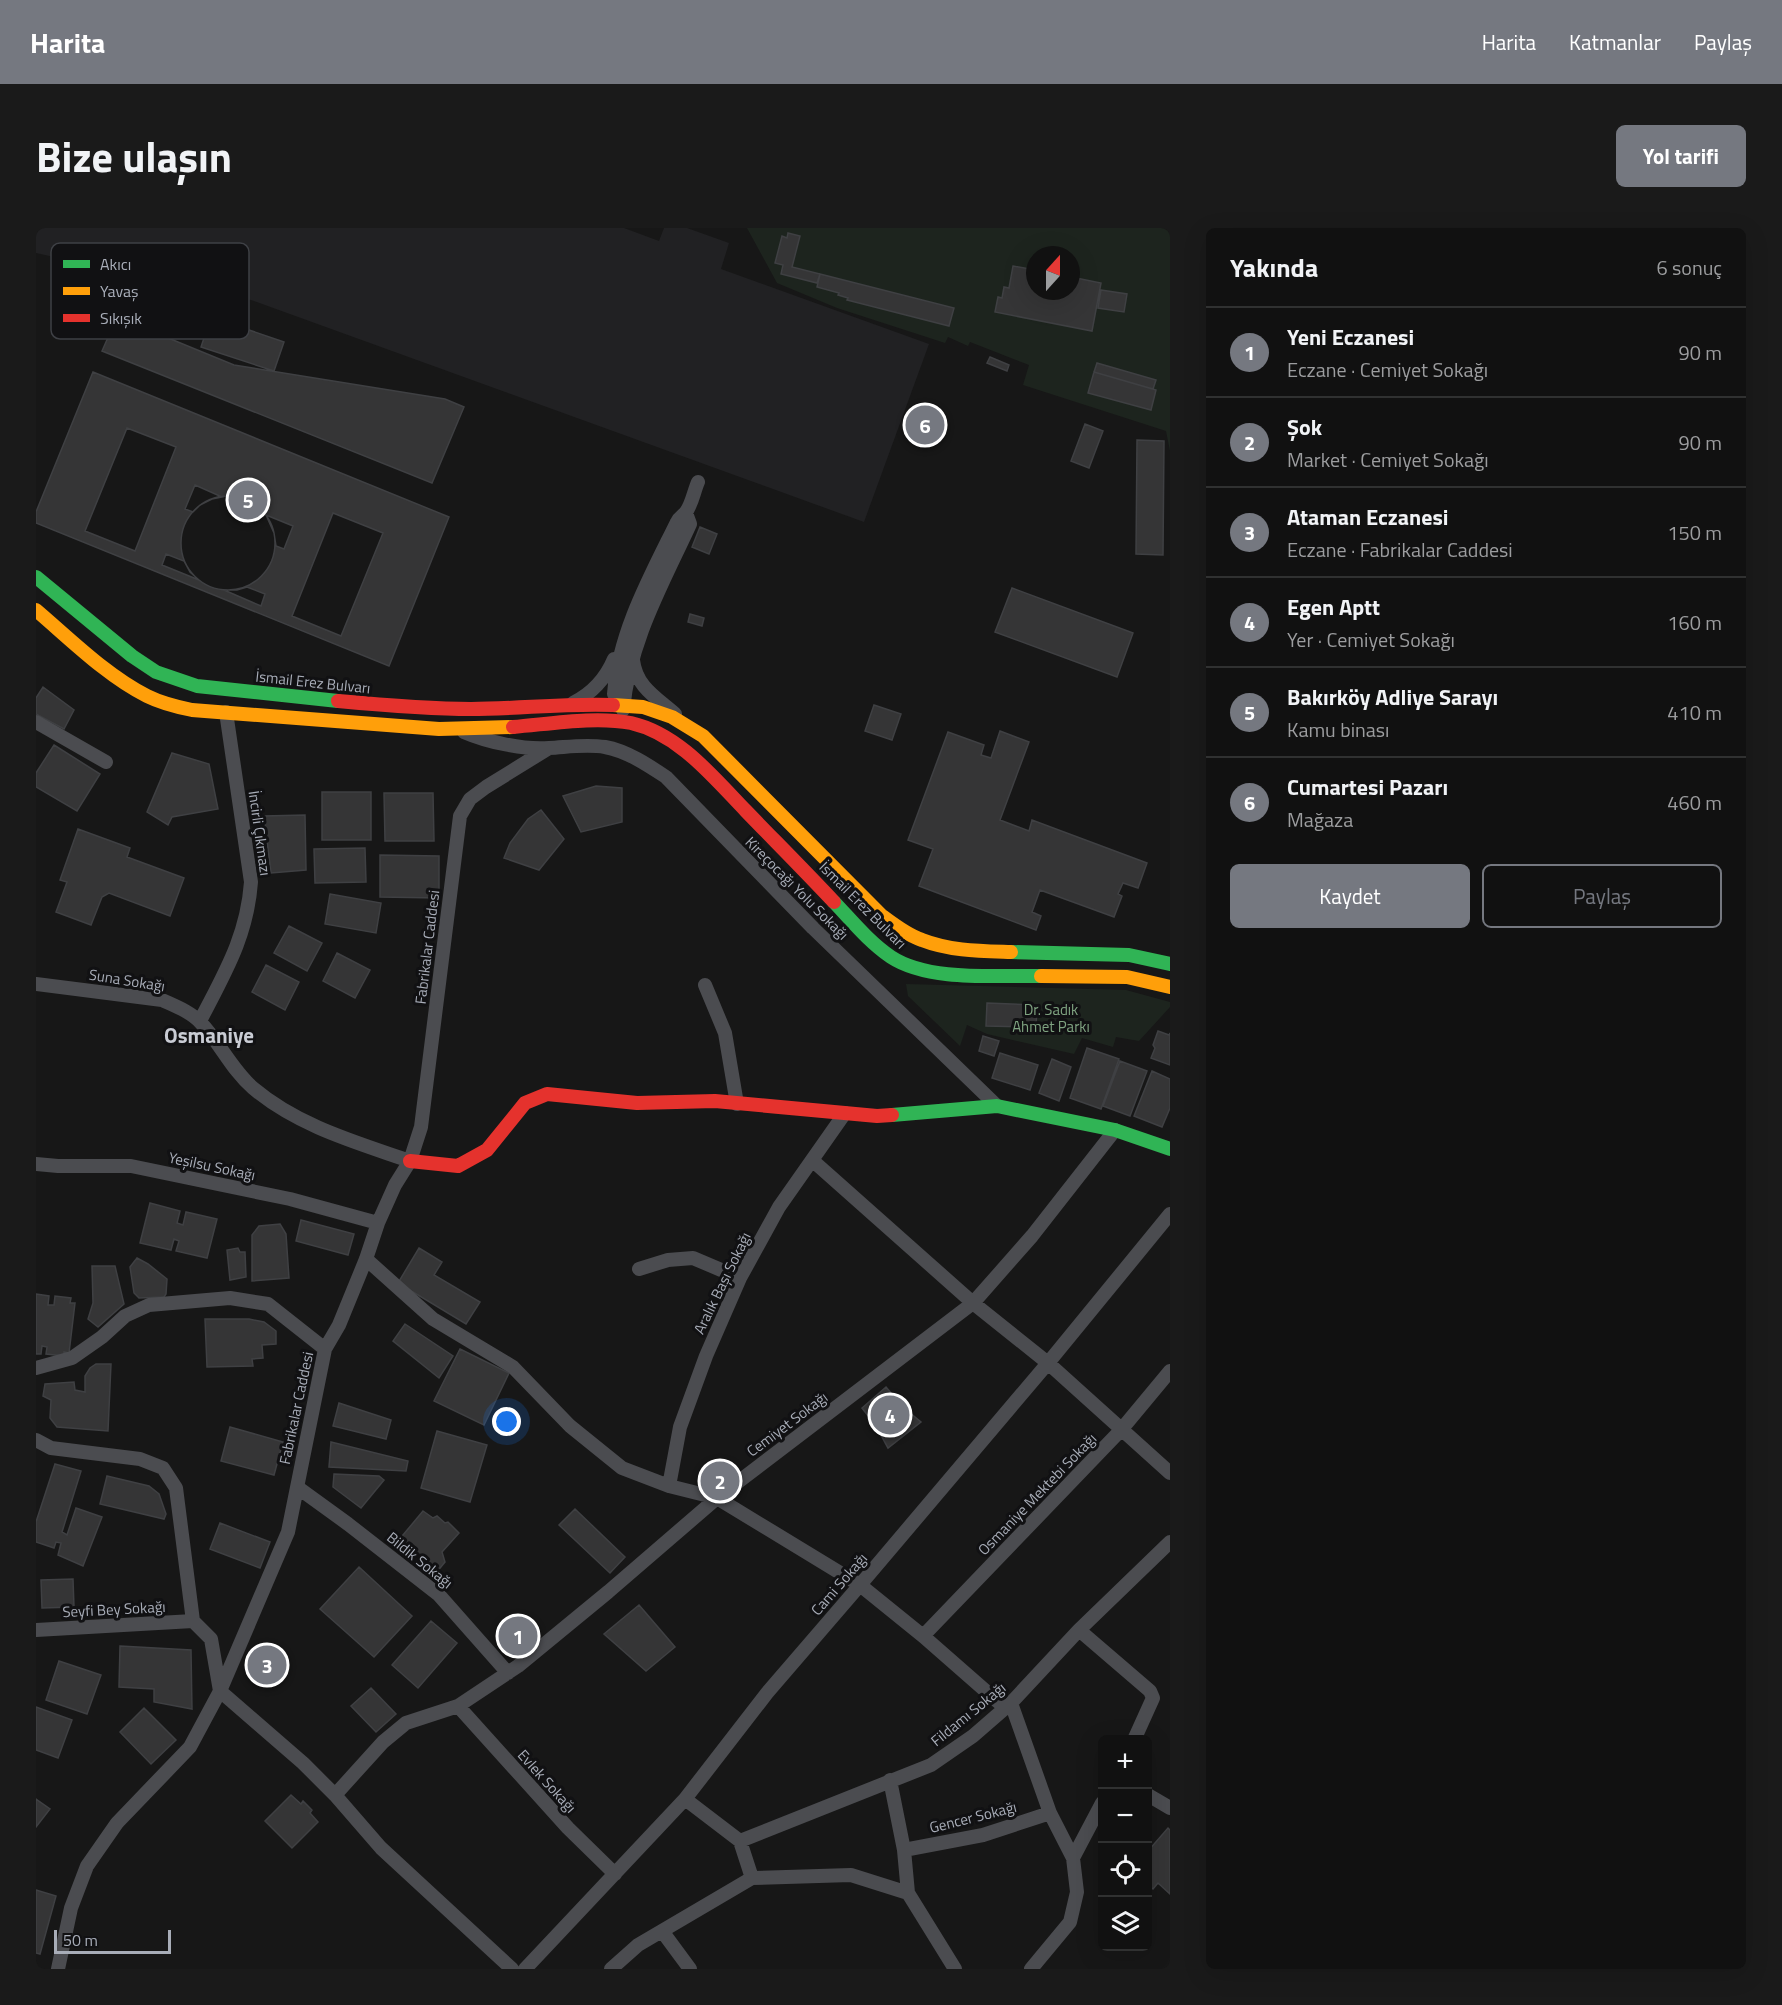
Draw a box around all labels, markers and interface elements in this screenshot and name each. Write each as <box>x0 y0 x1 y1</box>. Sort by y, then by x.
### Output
text: Harita <box>30 21 105 64</box>
text: Harita <box>1482 26 1536 58</box>
text: Katmanlar <box>1569 26 1661 58</box>
text: Paylaş <box>1694 26 1752 58</box>
text: Bize ulaşın <box>36 124 232 188</box>
button: Yol tarifi <box>1616 125 1746 187</box>
legend <box>51 243 249 339</box>
north arrow <box>1026 246 1080 300</box>
text: Yakında <box>1230 248 1318 287</box>
text: Akıcı <box>100 252 131 276</box>
text: 6 sonuç <box>1656 252 1722 283</box>
text: Yavaş <box>100 279 139 303</box>
text: Sıkışık <box>100 306 142 330</box>
text: Yeni Eczanesi <box>1287 320 1414 354</box>
text: 1 <box>1244 337 1255 368</box>
text: 90 m <box>1678 337 1722 368</box>
text: Eczane · Cemiyet Sokağı <box>1287 354 1488 385</box>
pin: 6 <box>906 402 944 448</box>
text: Şok <box>1287 410 1322 444</box>
text: 2 <box>1244 427 1255 458</box>
text: 90 m <box>1678 427 1722 458</box>
text: Market · Cemiyet Sokağı <box>1287 444 1489 475</box>
pin: 5 <box>228 478 268 522</box>
text: Ataman Eczanesi <box>1287 500 1449 534</box>
text: 3 <box>1244 517 1255 548</box>
text: 150 m <box>1667 517 1722 548</box>
text: Eczane · Fabrikalar Caddesi <box>1287 534 1513 565</box>
text: Egen Aptt <box>1287 590 1380 624</box>
text: 4 <box>1244 607 1255 638</box>
text: 160 m <box>1667 607 1722 638</box>
text: Yer · Cemiyet Sokağı <box>1287 624 1455 655</box>
street label: İsmail Erez Bulvarı <box>254 665 372 699</box>
text: Bakırköy Adliye Sarayı <box>1287 680 1498 714</box>
text: 5 <box>1244 697 1255 728</box>
text: 410 m <box>1667 697 1722 728</box>
text: Kamu binası <box>1287 714 1389 745</box>
text: Cumartesi Pazarı <box>1287 770 1448 804</box>
text: 6 <box>1244 787 1255 818</box>
text: 460 m <box>1667 787 1722 818</box>
street label: İncirli Çıkmazı <box>243 789 277 877</box>
text: Mağaza <box>1287 804 1353 835</box>
street label: Kireçocağı Yolu Sokağı <box>740 831 854 945</box>
street label: İsmail Erez Bulvarı <box>814 856 912 954</box>
button: Kaydet <box>1230 864 1470 928</box>
button: Paylaş <box>1482 864 1722 928</box>
street label: Fabrikalar Caddesi <box>409 889 445 1005</box>
street label: Suna Sokağı <box>87 963 167 997</box>
park label: Dr. Sadık Ahmet Parkı <box>1012 998 1090 1038</box>
district label: Osmaniye <box>164 1019 254 1051</box>
street label: Yeşilsu Sokağı <box>166 1146 258 1186</box>
street label: Aralık Başı Sokağı <box>687 1228 757 1338</box>
street label: Fabrikalar Caddesi <box>273 1349 319 1467</box>
street label: Cemiyet Sokağı <box>742 1386 832 1462</box>
pin: 4 <box>870 1392 910 1438</box>
your location <box>492 1407 521 1436</box>
street label: Osmaniye Mektebi Sokağı <box>972 1428 1102 1560</box>
pin: 2 <box>700 1458 740 1504</box>
street label: Bildik Sokağı <box>382 1526 458 1594</box>
street label: Cami Sokağı <box>805 1548 873 1620</box>
street label: Seyfi Bey Sokağı <box>62 1595 166 1623</box>
pin: 1 <box>498 1614 538 1658</box>
pin: 3 <box>248 1642 286 1688</box>
street label: Fildamı Sokağı <box>925 1676 1011 1752</box>
map controls <box>1098 1735 1152 1951</box>
button: + <box>1098 1735 1152 1789</box>
street label: Evlek Sokağı <box>512 1744 582 1818</box>
button: − <box>1098 1789 1152 1843</box>
street label: Gencer Sokağı <box>927 1795 1019 1839</box>
button: locate <box>1098 1843 1152 1897</box>
button: layers <box>1098 1897 1152 1951</box>
scale bar <box>54 1927 171 1954</box>
text: 50 m <box>63 1928 98 1952</box>

